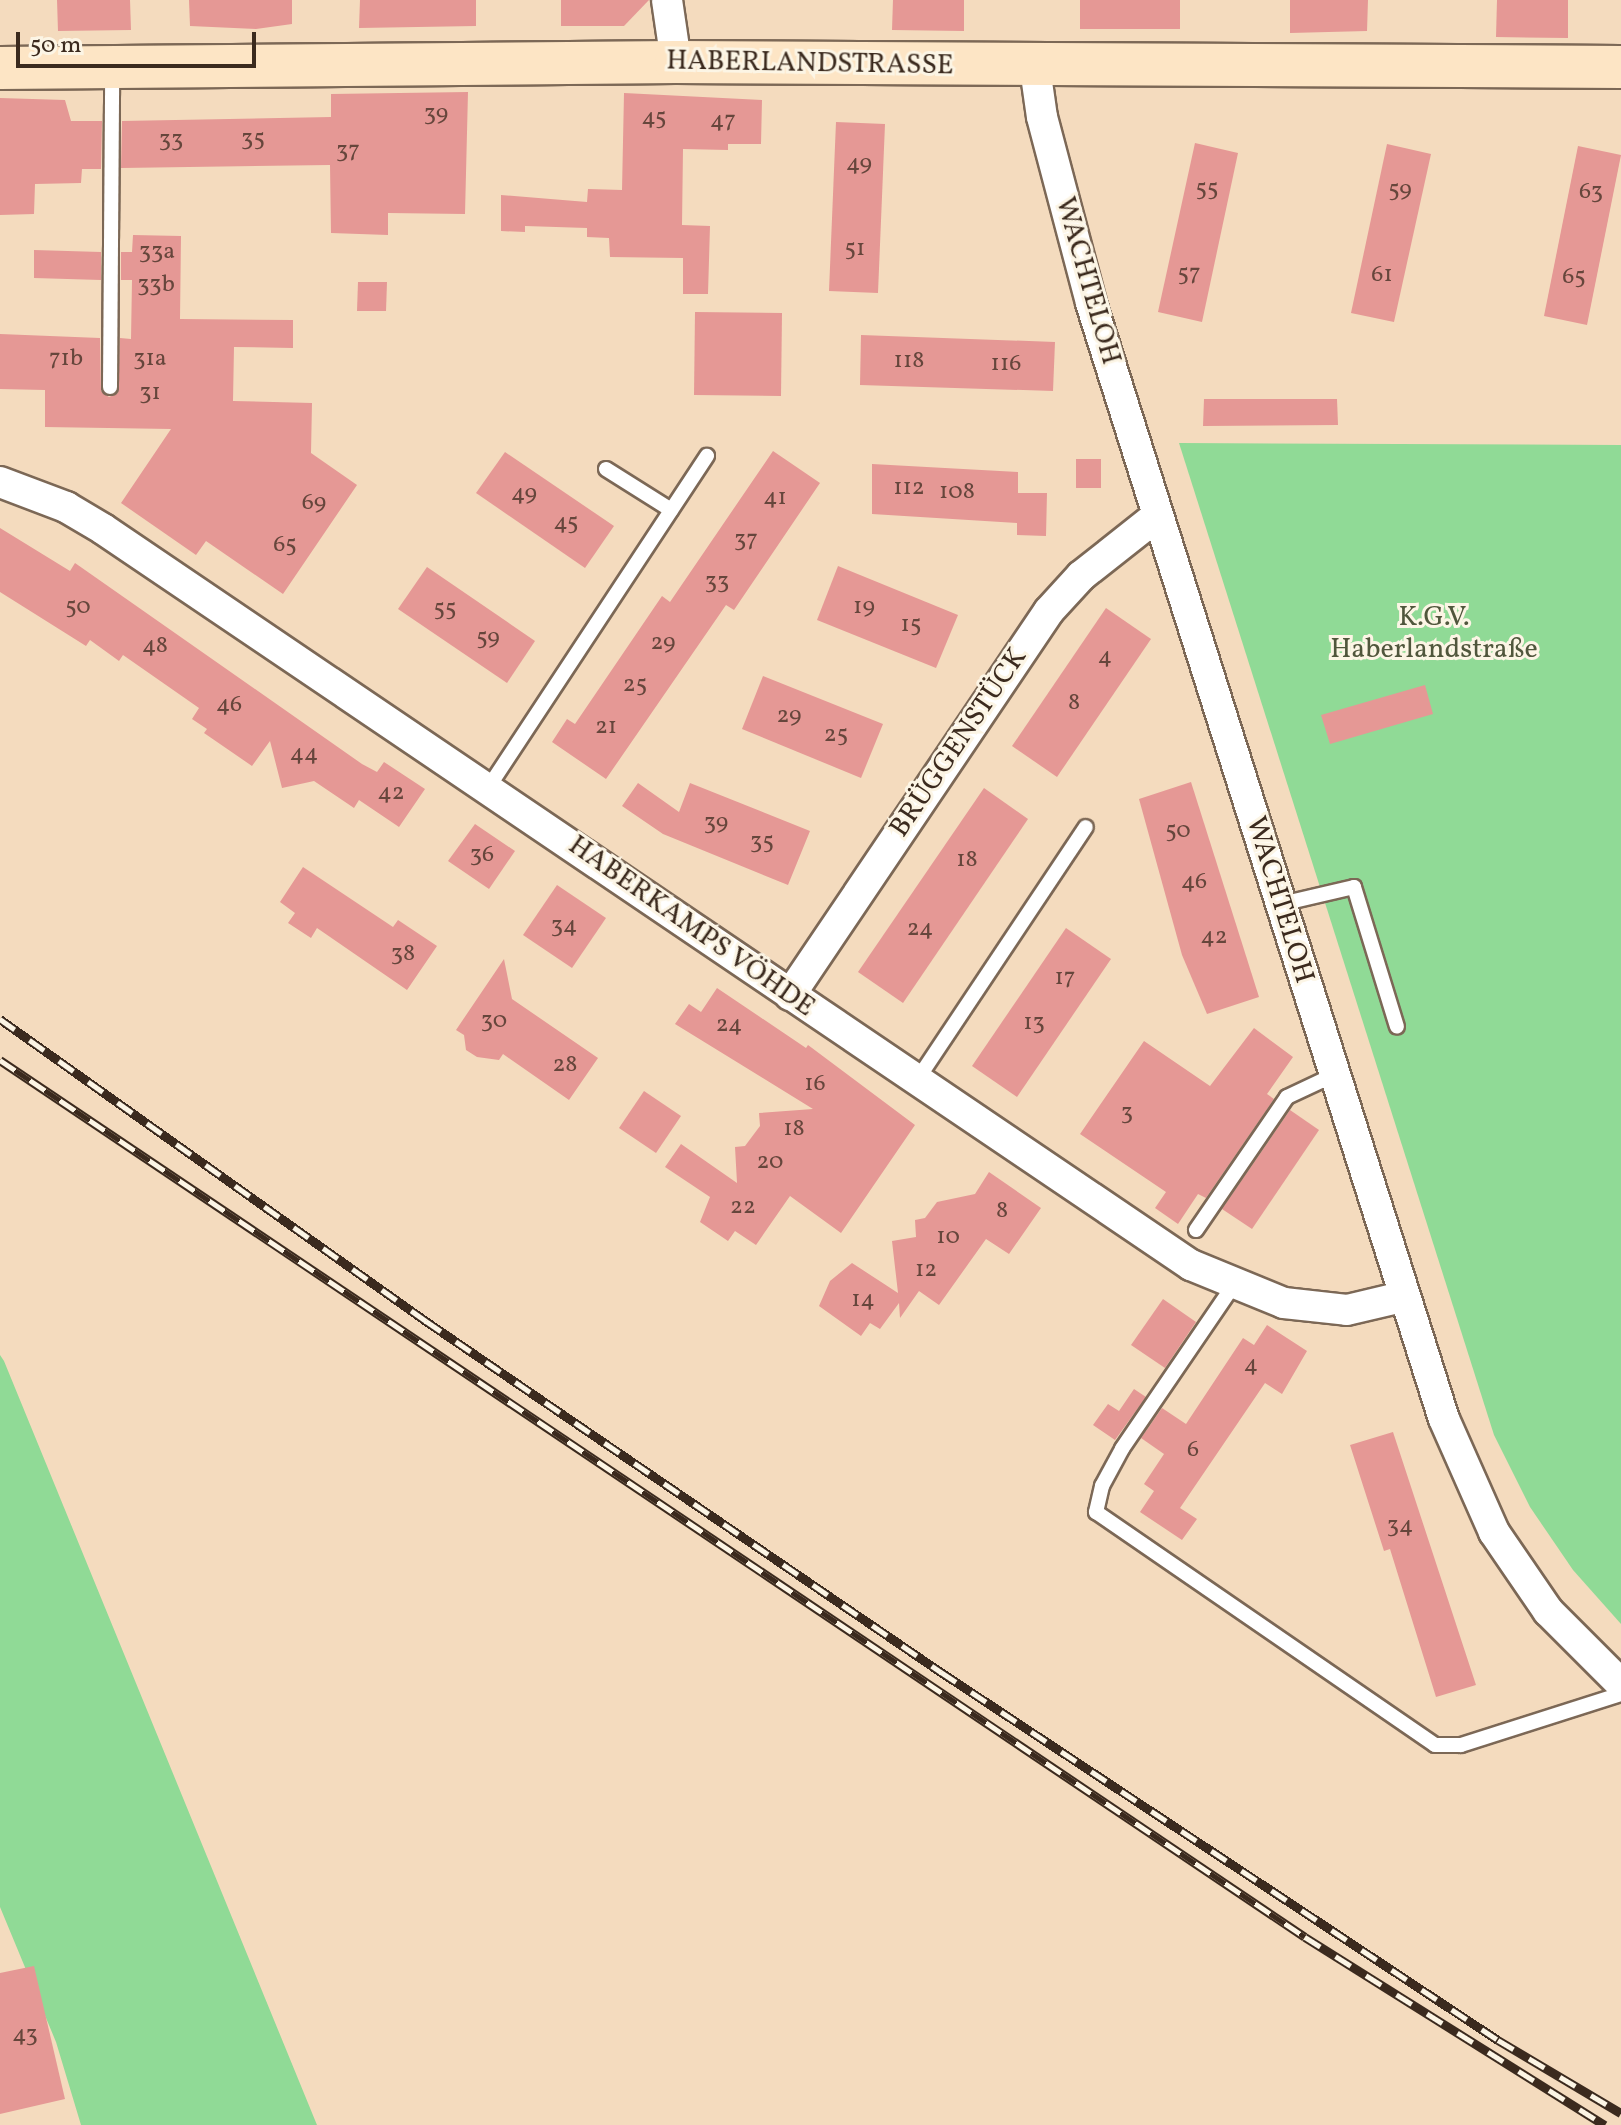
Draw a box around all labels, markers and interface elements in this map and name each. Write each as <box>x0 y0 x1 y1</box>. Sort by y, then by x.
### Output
scale bar <box>20 16 260 66</box>
text: 50 m <box>30 29 82 63</box>
street label: HABERLANDSTRASSE <box>666 45 954 83</box>
house number: 39 <box>424 101 448 129</box>
house number: 45 <box>641 105 667 133</box>
house number: 47 <box>710 108 736 136</box>
house number: 35 <box>241 126 265 154</box>
house number: 33 <box>159 127 183 155</box>
house number: 37 <box>336 138 360 166</box>
house number: 49 <box>846 151 872 179</box>
house number: 55 <box>1195 176 1219 204</box>
house number: 59 <box>1388 177 1412 205</box>
house number: 63 <box>1579 179 1603 207</box>
street label: WACHTELOH <box>1047 193 1127 369</box>
house number: 51 <box>845 236 865 264</box>
house number: 33a <box>139 239 175 267</box>
house number: 57 <box>1177 261 1201 289</box>
house number: 61 <box>1371 262 1393 290</box>
house number: 65 <box>1562 264 1586 292</box>
house number: 33b <box>137 272 175 300</box>
house number: 71b <box>49 346 83 374</box>
house number: 31a <box>133 346 167 374</box>
house number: 118 <box>894 348 924 376</box>
house number: 116 <box>991 351 1021 379</box>
house number: 31 <box>139 380 161 408</box>
house number: 112 <box>893 475 925 503</box>
house number: 108 <box>939 479 975 507</box>
house number: 49 <box>511 481 537 509</box>
house number: 41 <box>763 485 787 513</box>
house number: 69 <box>302 490 326 518</box>
house number: 45 <box>553 510 579 538</box>
house number: 37 <box>734 527 758 555</box>
house number: 65 <box>273 532 297 560</box>
house number: 33 <box>705 569 729 597</box>
house number: 50 <box>65 594 91 622</box>
house number: 19 <box>853 594 875 622</box>
house number: 55 <box>433 596 457 624</box>
park label: K.G.V. Haberlandstraße <box>1330 601 1538 667</box>
house number: 15 <box>901 612 921 640</box>
house number: 59 <box>476 625 500 653</box>
house number: 29 <box>650 630 676 658</box>
house number: 48 <box>142 633 168 661</box>
street label: BRÜGGENSTÜCK <box>883 642 1035 844</box>
house number: 4 <box>1098 644 1112 672</box>
house number: 25 <box>623 672 647 700</box>
house number: 8 <box>1068 690 1080 718</box>
house number: 46 <box>216 692 242 720</box>
house number: 29 <box>776 703 802 731</box>
house number: 21 <box>595 714 617 742</box>
house number: 25 <box>824 722 848 750</box>
house number: 44 <box>290 741 318 769</box>
house number: 42 <box>377 780 405 808</box>
house number: 39 <box>704 810 728 838</box>
street label: WACHTELOH <box>1238 812 1320 988</box>
house number: 50 <box>1165 818 1191 846</box>
street label: HABERKAMPS VÖHDE <box>561 829 821 1025</box>
house number: 35 <box>750 829 774 857</box>
house number: 36 <box>470 842 494 870</box>
house number: 18 <box>956 847 978 875</box>
house number: 46 <box>1181 869 1207 897</box>
house number: 34 <box>551 913 577 941</box>
house number: 24 <box>907 916 933 944</box>
house number: 42 <box>1200 924 1228 952</box>
house number: 38 <box>391 941 415 969</box>
house number: 17 <box>1055 965 1075 993</box>
house number: 30 <box>481 1008 507 1036</box>
house number: 13 <box>1023 1010 1045 1038</box>
house number: 24 <box>716 1012 742 1040</box>
house number: 28 <box>552 1052 578 1080</box>
house number: 16 <box>804 1071 826 1099</box>
house number: 3 <box>1121 1100 1133 1128</box>
house number: 18 <box>783 1116 805 1144</box>
house number: 20 <box>756 1149 784 1177</box>
house number: 22 <box>730 1194 756 1222</box>
house number: 8 <box>996 1198 1008 1226</box>
house number: 10 <box>936 1224 960 1252</box>
house number: 12 <box>915 1257 937 1285</box>
house number: 14 <box>851 1287 875 1315</box>
house number: 4 <box>1244 1352 1258 1380</box>
house number: 6 <box>1187 1437 1199 1465</box>
house number: 34 <box>1387 1513 1413 1541</box>
house number: 43 <box>12 2022 38 2050</box>

